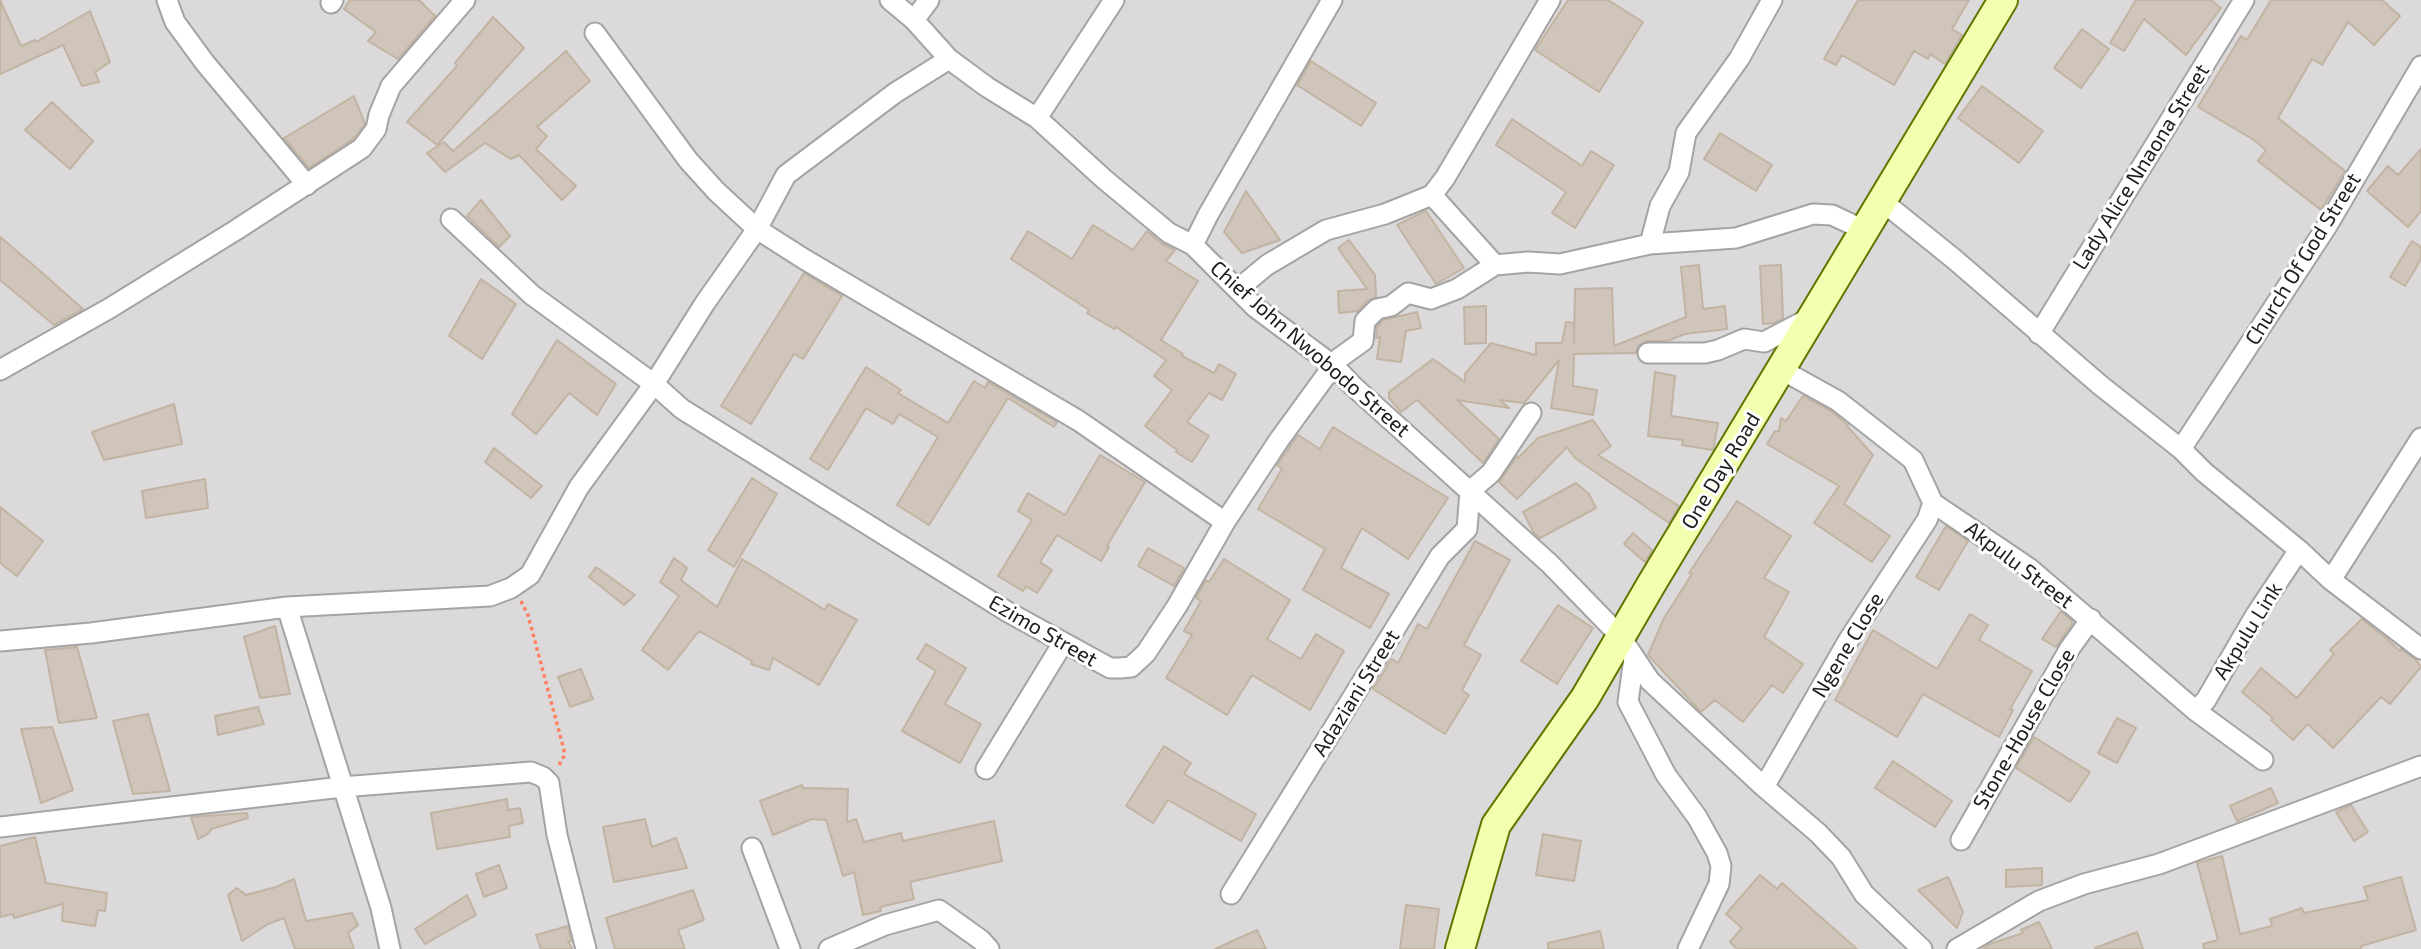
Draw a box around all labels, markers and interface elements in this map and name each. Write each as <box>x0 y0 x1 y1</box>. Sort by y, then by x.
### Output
street label: Lady Alice Nnaona Street <box>2067 59 2215 275</box>
street label: Church Of God Street <box>2240 168 2366 350</box>
street label: Chief John Nwobodo Street <box>1205 255 1415 443</box>
street label: One Day Road <box>1676 408 1766 534</box>
street label: Akpulu Street <box>1960 516 2078 614</box>
street label: Akpulu Link <box>2208 578 2288 684</box>
street label: Ngene Close <box>1807 588 1889 702</box>
street label: Ezimo Street <box>984 590 1102 672</box>
street label: Adaziani Street <box>1307 625 1405 761</box>
street label: Stone-House Close <box>1968 644 2080 814</box>

